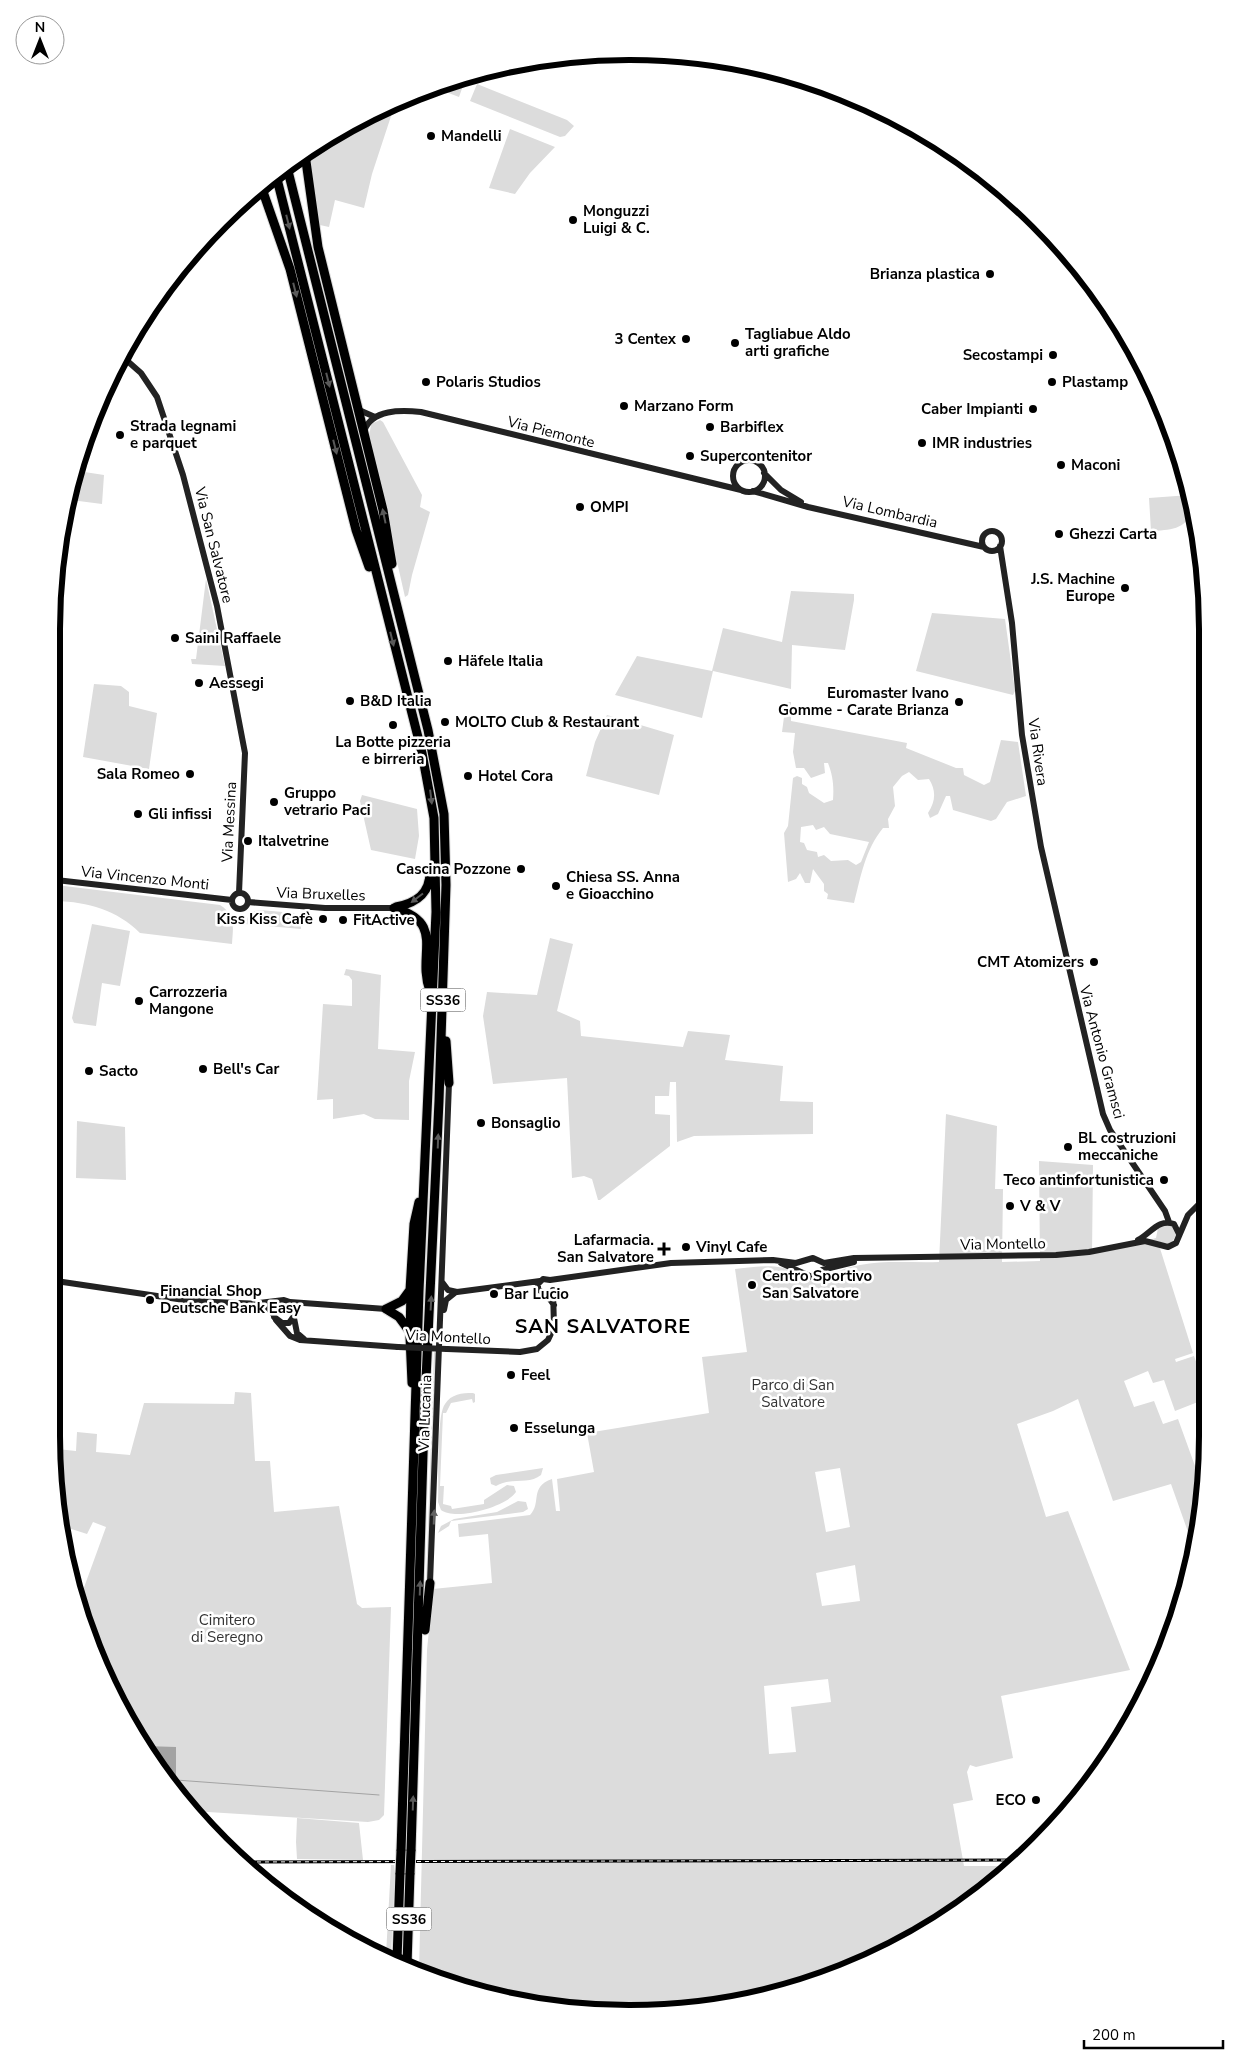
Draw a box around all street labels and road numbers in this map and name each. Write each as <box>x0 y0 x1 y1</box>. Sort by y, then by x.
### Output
street label: Via Piemonte <box>504 411 597 453</box>
street label: Via San Salvatore <box>190 484 238 605</box>
street label: Via Lombardia <box>840 491 940 533</box>
street label: Via Rivera <box>1023 716 1053 787</box>
street label: Via Messina <box>217 781 241 864</box>
street label: Via Vincenzo Monti <box>79 861 210 895</box>
street label: Via Bruxelles <box>275 882 366 906</box>
street label: Via Antonio Gramsci <box>1074 982 1129 1121</box>
road number: SS36 <box>420 988 466 1012</box>
street label: Via Montello <box>959 1233 1046 1255</box>
street label: Via Montello <box>404 1325 491 1349</box>
street label: Via Lucania <box>414 1374 436 1453</box>
road number: SS36 <box>386 1908 432 1930</box>

